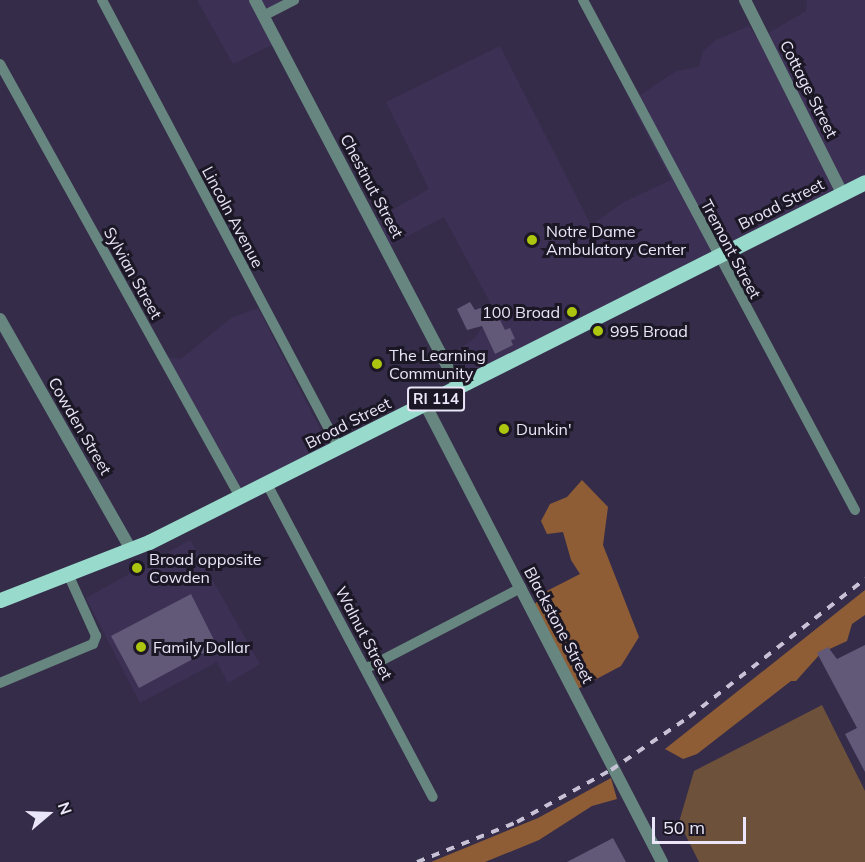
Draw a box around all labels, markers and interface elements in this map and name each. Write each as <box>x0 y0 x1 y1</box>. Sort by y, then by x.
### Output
street label: Cottage Street <box>776 37 842 141</box>
street label: Chestnut Street <box>337 131 407 241</box>
street label: Lincoln Avenue <box>198 163 268 271</box>
street label: Broad Street <box>735 174 827 234</box>
street label: Tremont Street <box>697 196 765 302</box>
place label: Notre Dame Ambulatory Center <box>546 221 686 259</box>
street label: Sylvian Street <box>100 224 166 322</box>
marker: Notre Dame Ambulatory Center <box>523 231 541 249</box>
place label: 100 Broad <box>482 302 560 322</box>
marker: 100 Broad <box>565 305 579 319</box>
place label: 995 Broad <box>610 321 688 341</box>
marker: 995 Broad <box>591 324 605 338</box>
place label: The Learning Community <box>389 345 486 383</box>
marker: The Learning Community <box>370 357 384 371</box>
street label: Cowden Street <box>44 374 116 478</box>
road number: RI 114 <box>406 387 466 411</box>
street label: Broad Street <box>302 393 394 453</box>
place label: Dunkin' <box>516 419 572 439</box>
marker: Dunkin' <box>497 422 511 436</box>
place label: Broad opposite Cowden <box>149 549 262 587</box>
marker: Broad opposite Cowden <box>130 561 144 575</box>
street label: Blackstone Street <box>520 563 598 687</box>
street label: Walnut Street <box>331 583 397 683</box>
place label: Family Dollar <box>153 637 250 657</box>
marker: Family Dollar <box>134 640 148 654</box>
north arrow <box>18 784 78 844</box>
text: N <box>54 799 76 817</box>
scale bar <box>655 805 750 843</box>
text: 50 m <box>663 816 705 839</box>

